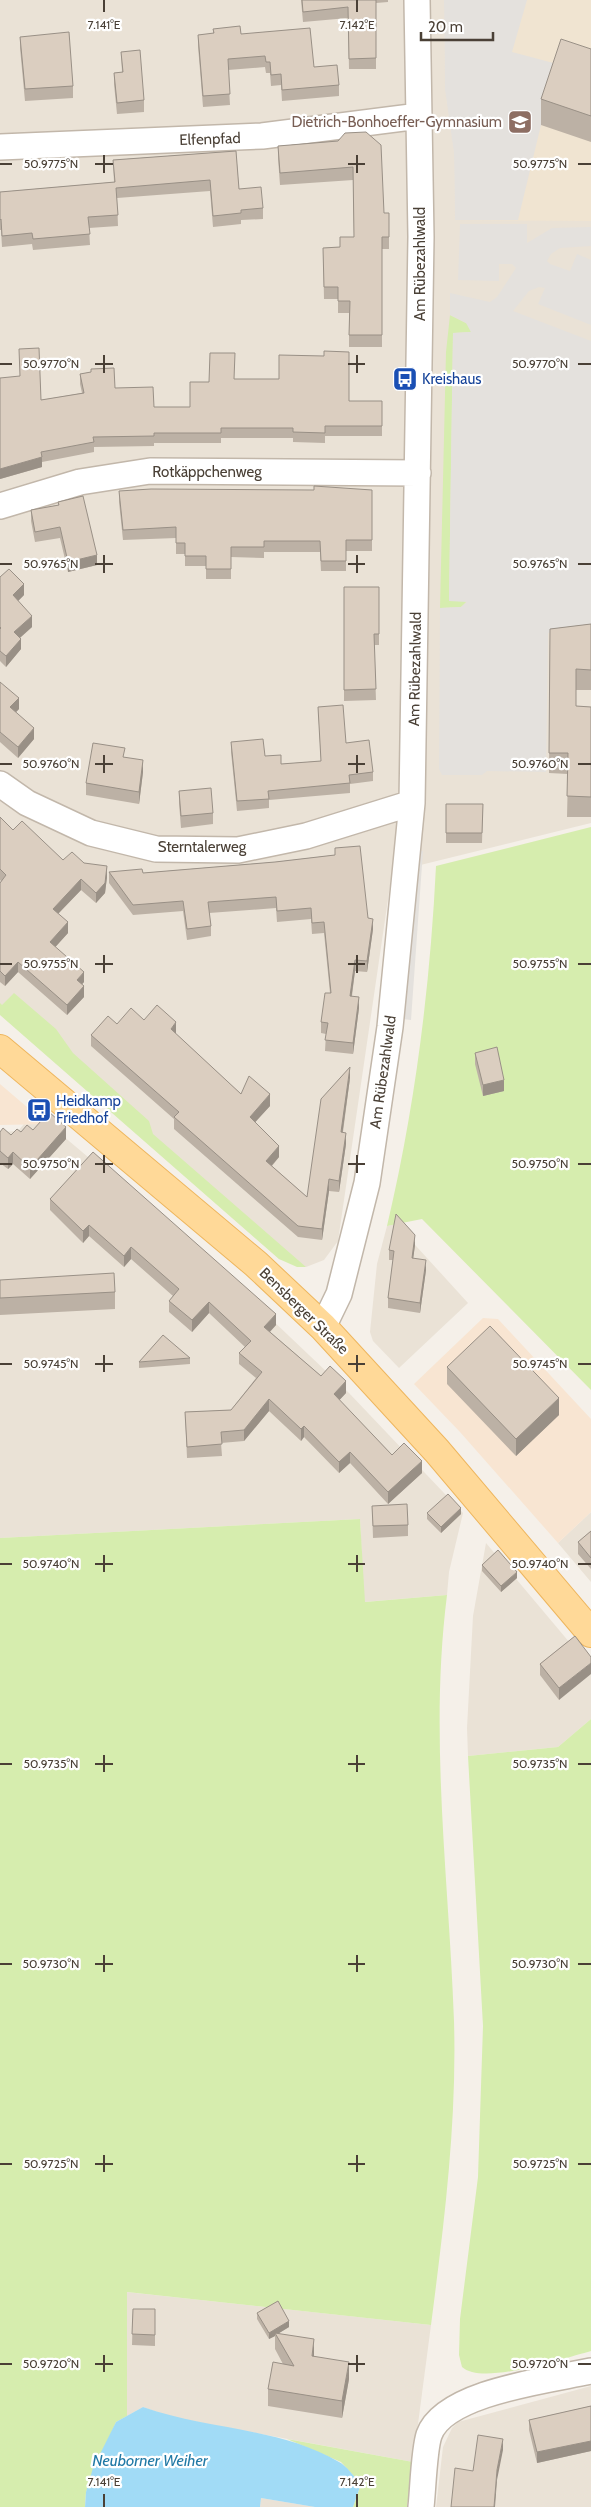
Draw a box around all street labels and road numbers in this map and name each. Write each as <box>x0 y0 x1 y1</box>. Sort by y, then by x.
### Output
street label: Elfenpfad <box>179 129 241 149</box>
street label: Am Rübezahlwald <box>411 207 429 321</box>
street label: Rotkäppchenweg <box>152 463 262 481</box>
street label: Am Rübezahlwald <box>405 612 425 726</box>
street label: Sterntalerweg <box>158 838 247 856</box>
street label: Am Rübezahlwald <box>366 1014 400 1130</box>
street label: Bensberger Straße <box>256 1264 353 1358</box>

